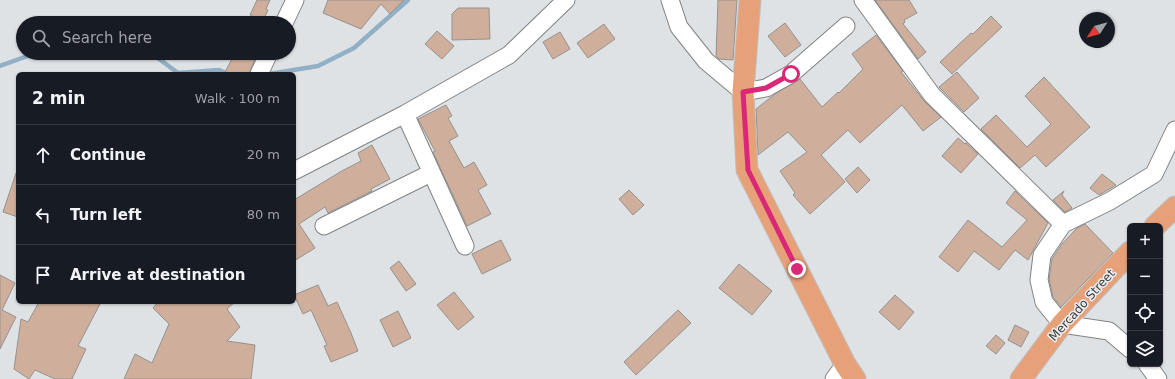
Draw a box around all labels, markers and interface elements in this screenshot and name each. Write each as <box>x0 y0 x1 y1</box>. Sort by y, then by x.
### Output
north arrow <box>1079 12 1115 48</box>
search box <box>16 16 296 60</box>
icon: search <box>30 27 52 49</box>
text: Search here <box>62 29 152 47</box>
route start <box>782 65 800 83</box>
text: 2 min <box>32 88 85 108</box>
text: Walk · 100 m <box>195 91 280 106</box>
icon: ahead <box>32 144 54 166</box>
text: Continue <box>70 146 146 164</box>
text: 20 m <box>247 147 280 162</box>
icon: left <box>32 204 54 226</box>
text: Turn left <box>70 206 142 224</box>
text: 80 m <box>247 207 280 222</box>
map controls <box>1127 223 1163 367</box>
button: + <box>1127 223 1163 259</box>
button: − <box>1127 259 1163 295</box>
route end <box>788 260 806 278</box>
icon: arrive <box>32 264 54 286</box>
text: Arrive at destination <box>70 266 245 284</box>
street label: Mercado Street <box>1046 266 1118 344</box>
button: locate <box>1127 295 1163 331</box>
button: layers <box>1127 331 1163 367</box>

